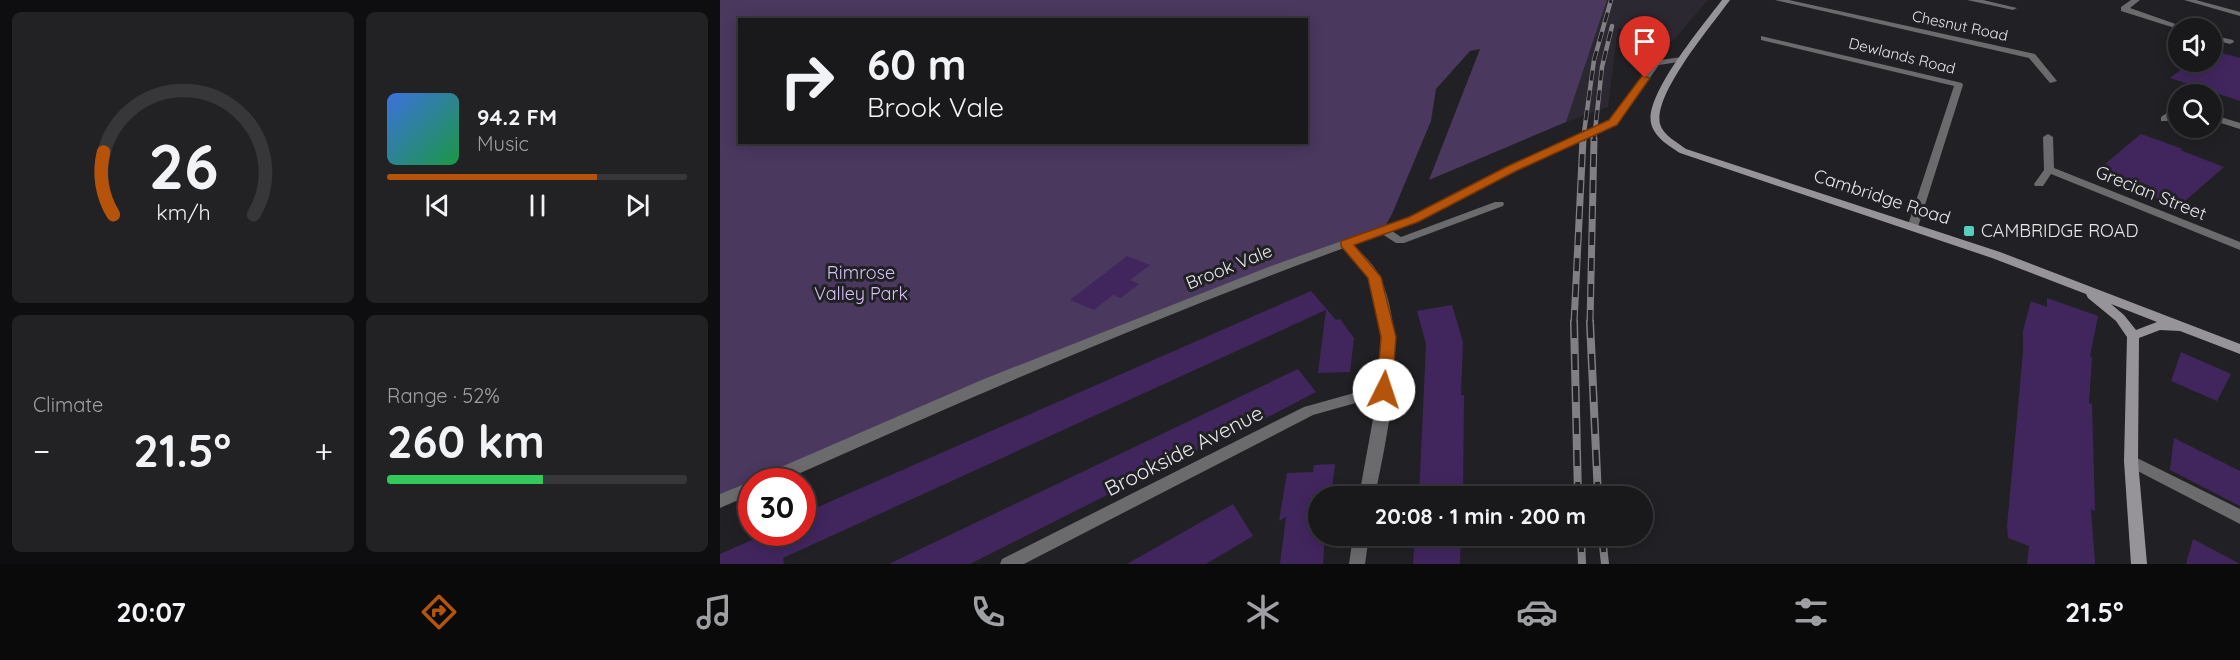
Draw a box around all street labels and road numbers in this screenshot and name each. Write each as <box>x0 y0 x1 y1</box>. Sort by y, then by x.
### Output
street label: Chesnut Road <box>1910 6 2010 45</box>
street label: Dewlands Road <box>1847 33 1957 78</box>
street label: Grecian Street <box>2092 160 2210 225</box>
street label: Cambridge Road <box>1811 164 1953 229</box>
street label: Brook Vale <box>1182 239 1275 294</box>
street label: Brookside Avenue <box>1100 399 1267 501</box>

